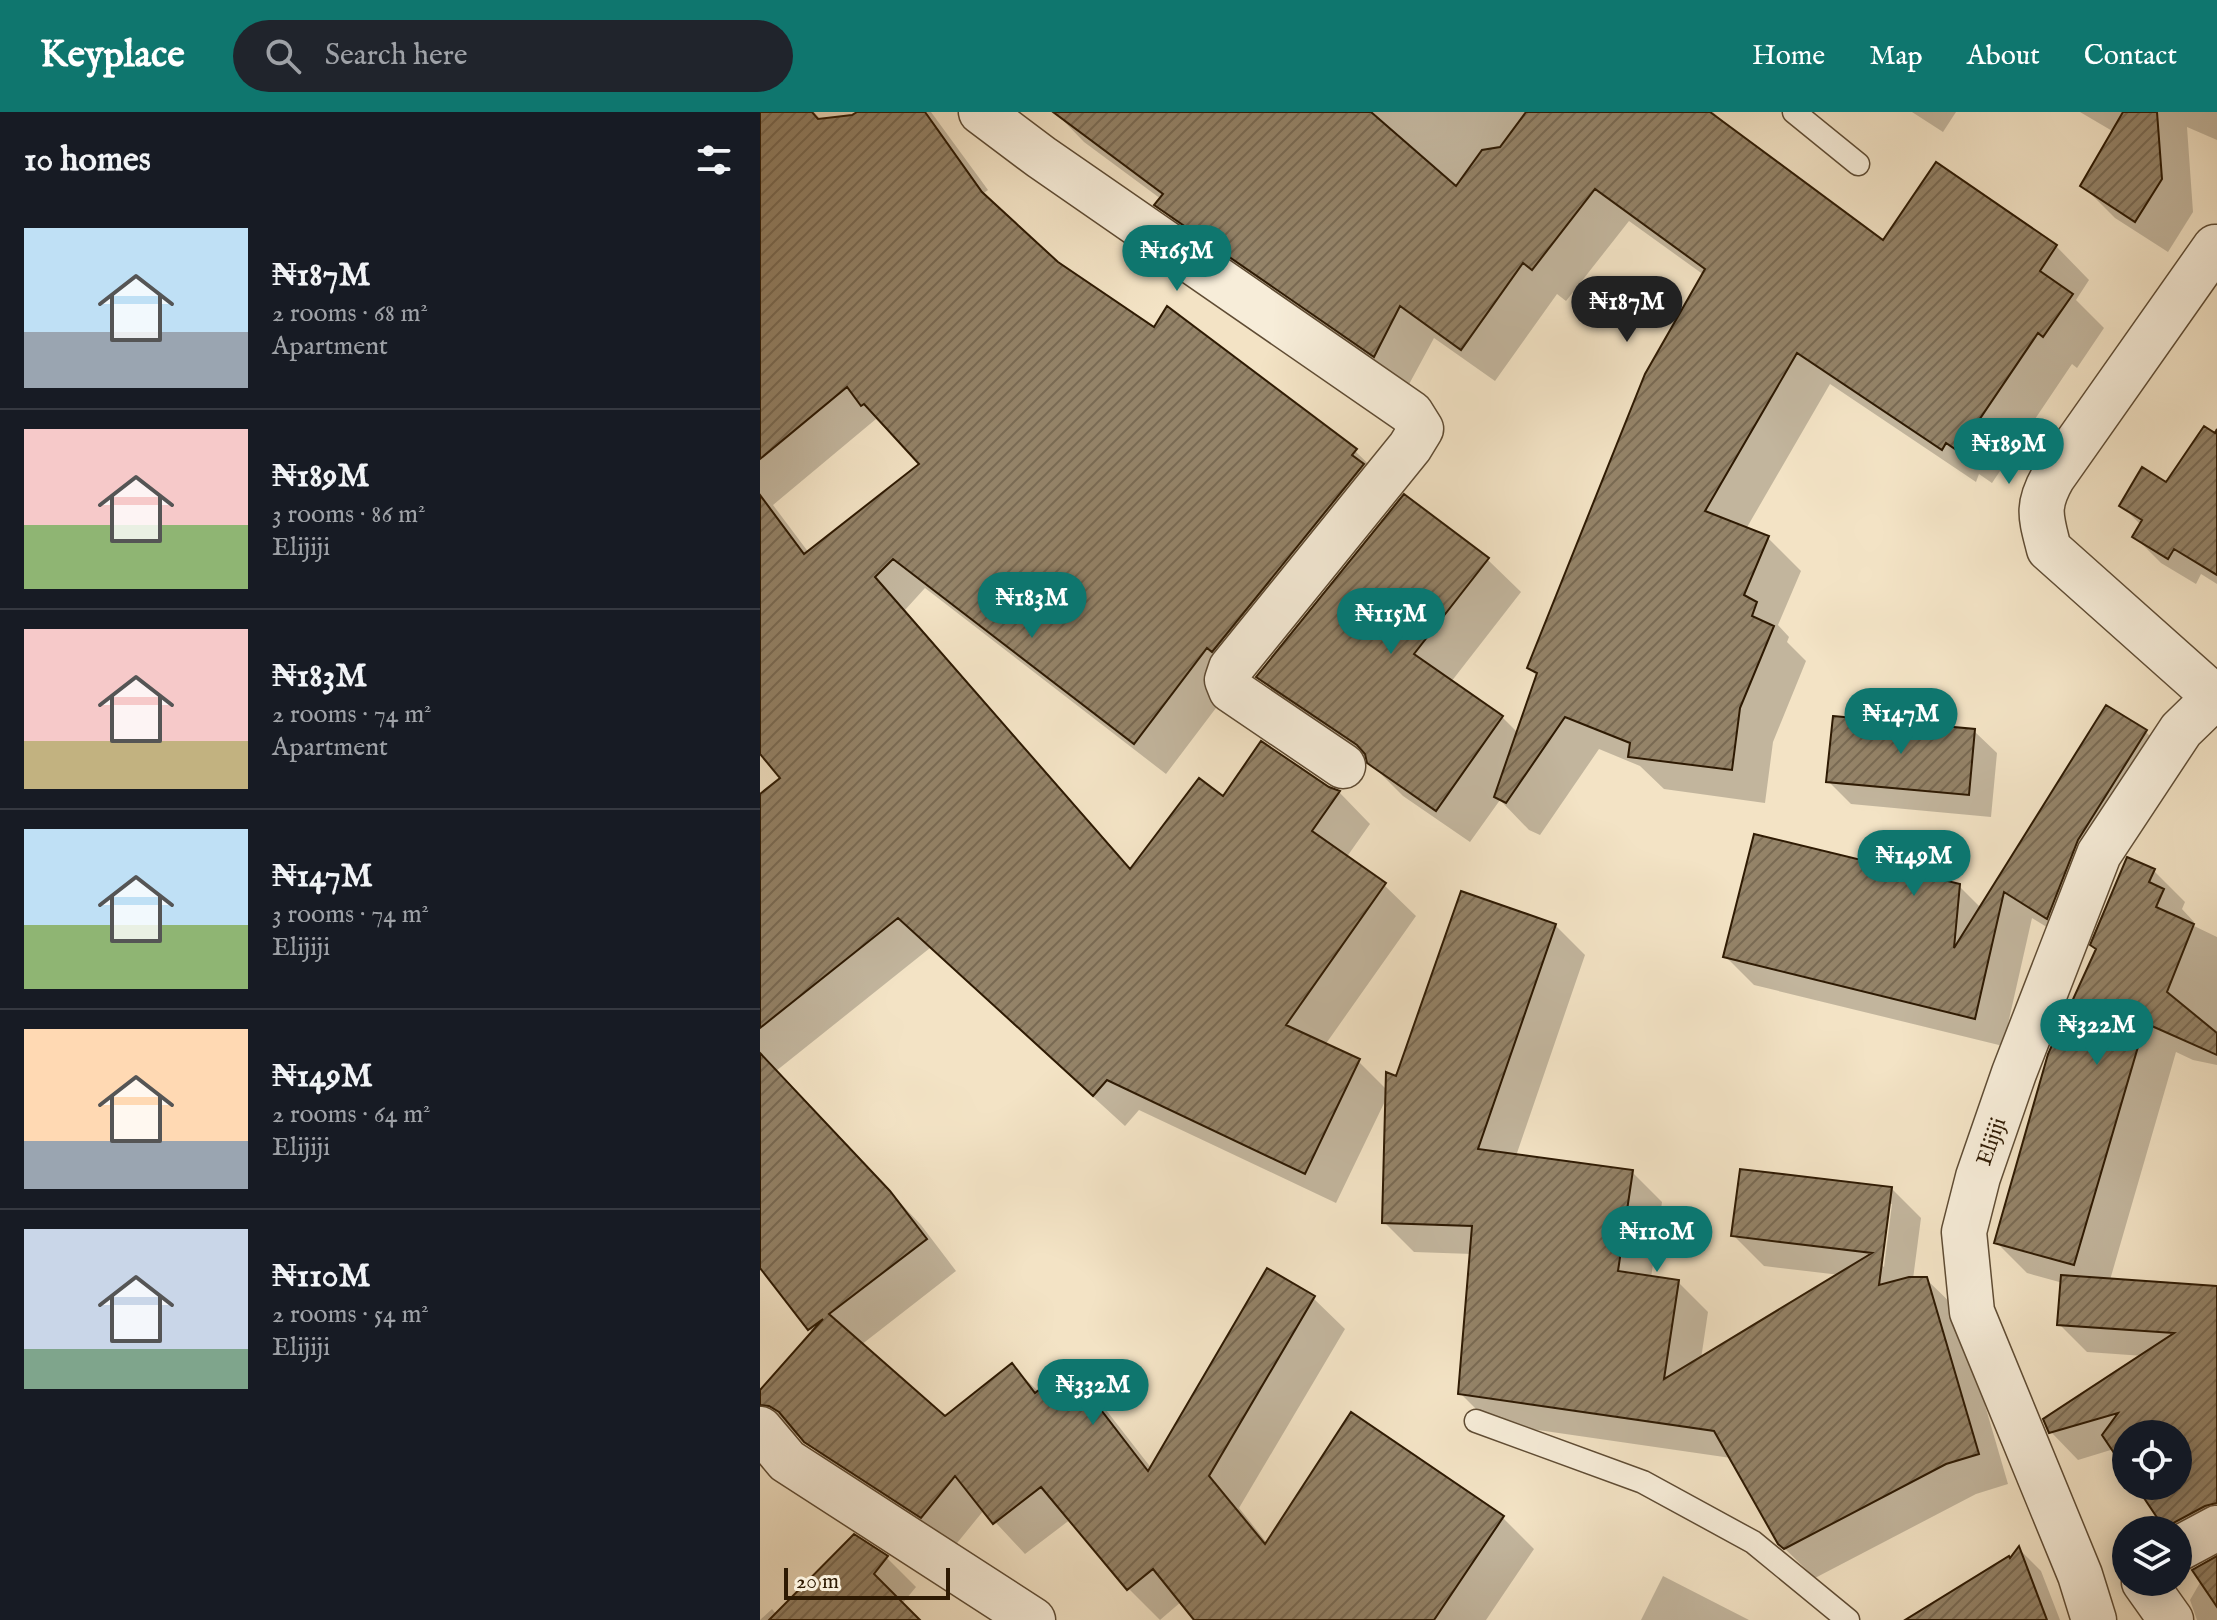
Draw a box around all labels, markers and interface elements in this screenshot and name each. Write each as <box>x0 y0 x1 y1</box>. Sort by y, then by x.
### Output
search box <box>233 20 793 92</box>
text: Keyplace <box>40 32 185 80</box>
icon: search <box>261 34 305 78</box>
text: Search here <box>325 37 468 75</box>
text: Home <box>1752 39 1825 74</box>
text: Map <box>1869 39 1923 74</box>
text: About <box>1967 39 2040 74</box>
text: Contact <box>2084 39 2177 74</box>
icon: filters <box>692 138 736 182</box>
text: 10 homes <box>24 139 151 182</box>
pin: ₦165M <box>1121 225 1233 293</box>
text: ₦165M <box>1140 234 1214 267</box>
text: ₦187M <box>272 254 370 297</box>
icon: home <box>88 260 184 356</box>
pin: ₦187M <box>1571 276 1683 344</box>
text: ₦187M <box>1589 285 1665 318</box>
text: 2 rooms · 68 m² <box>272 297 428 330</box>
text: Apartment <box>272 330 388 363</box>
pin: ₦189M <box>1953 418 2065 486</box>
text: ₦189M <box>1972 427 2046 460</box>
text: ₦189M <box>272 455 369 498</box>
icon: home <box>88 461 184 557</box>
text: 3 rooms · 86 m² <box>272 498 425 531</box>
text: Elijiji <box>272 531 330 564</box>
pin: ₦183M <box>976 572 1088 640</box>
text: ₦183M <box>996 581 1068 614</box>
pin: ₦115M <box>1335 588 1447 656</box>
text: ₦115M <box>1355 597 1427 630</box>
text: ₦183M <box>272 655 367 698</box>
icon: home <box>88 661 184 757</box>
pin: ₦147M <box>1845 688 1957 756</box>
text: ₦147M <box>1862 697 1940 730</box>
text: 2 rooms · 74 m² <box>272 698 432 731</box>
text: Apartment <box>272 731 388 764</box>
pin: ₦149M <box>1858 830 1970 898</box>
text: ₦149M <box>1875 839 1953 872</box>
text: ₦147M <box>272 855 373 898</box>
icon: home <box>88 861 184 957</box>
text: 3 rooms · 74 m² <box>272 898 429 931</box>
text: Elijiji <box>272 931 330 964</box>
pin: ₦322M <box>2041 999 2153 1067</box>
text: ₦322M <box>2058 1008 2136 1041</box>
text: ₦149M <box>272 1055 373 1098</box>
icon: home <box>88 1061 184 1157</box>
text: 2 rooms · 64 m² <box>272 1098 431 1131</box>
street label: Elijiji <box>1971 1114 2013 1169</box>
text: Elijiji <box>272 1131 330 1164</box>
pin: ₦110M <box>1601 1206 1713 1274</box>
text: ₦110M <box>1619 1215 1695 1248</box>
text: ₦110M <box>272 1255 370 1298</box>
icon: home <box>88 1261 184 1357</box>
text: 2 rooms · 54 m² <box>272 1298 429 1331</box>
text: Elijiji <box>272 1331 330 1364</box>
pin: ₦332M <box>1037 1359 1149 1427</box>
text: ₦332M <box>1056 1368 1130 1401</box>
map controls <box>2112 1420 2192 1596</box>
button: locate <box>2112 1420 2192 1500</box>
button: layers <box>2112 1516 2192 1596</box>
scale bar <box>784 1564 950 1600</box>
text: 20 m <box>796 1568 839 1596</box>

